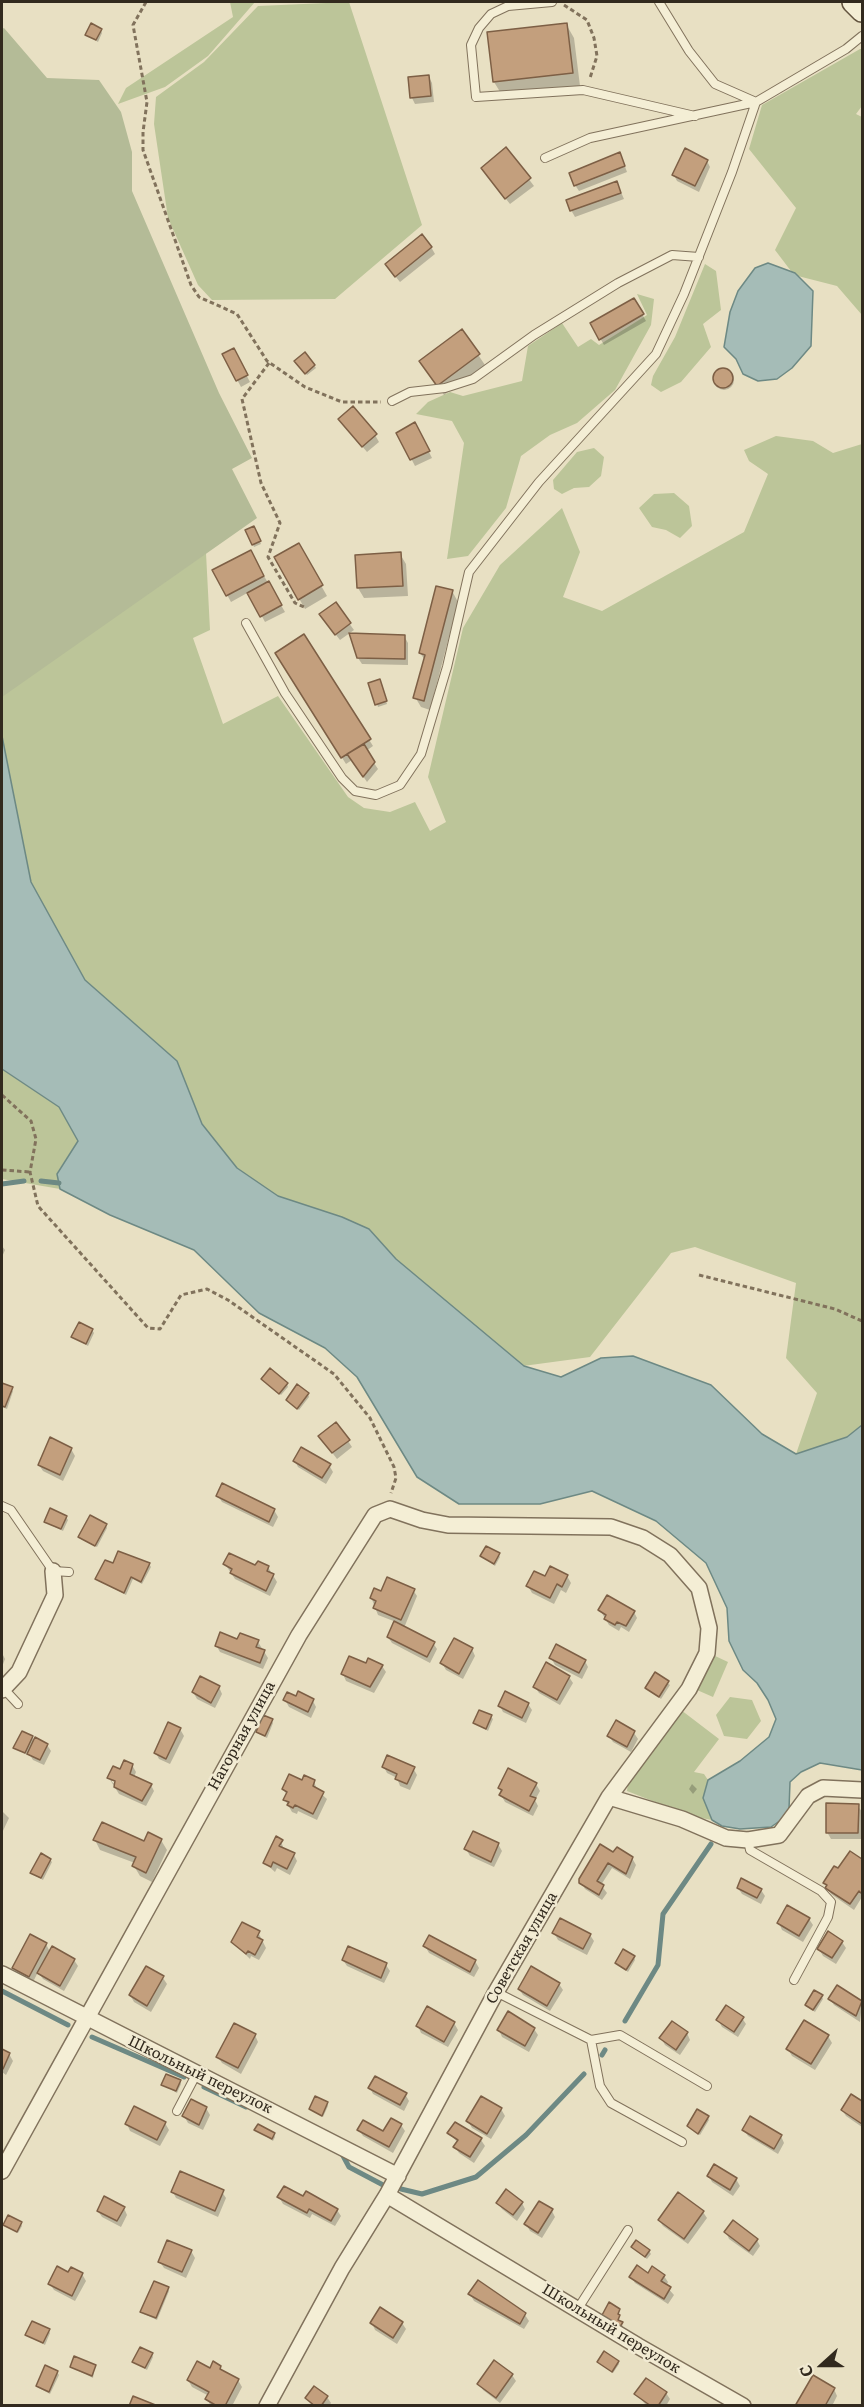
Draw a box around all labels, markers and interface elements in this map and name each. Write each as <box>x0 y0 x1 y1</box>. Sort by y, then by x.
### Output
street label: Нагорная улица <box>204 1678 280 1794</box>
street label: Советская улица <box>483 1889 561 2007</box>
street label: Школьный переулок <box>125 2032 275 2118</box>
street label: Школьный переулок <box>539 2281 683 2377</box>
north arrow <box>792 2335 852 2395</box>
text: С <box>792 2362 818 2381</box>

